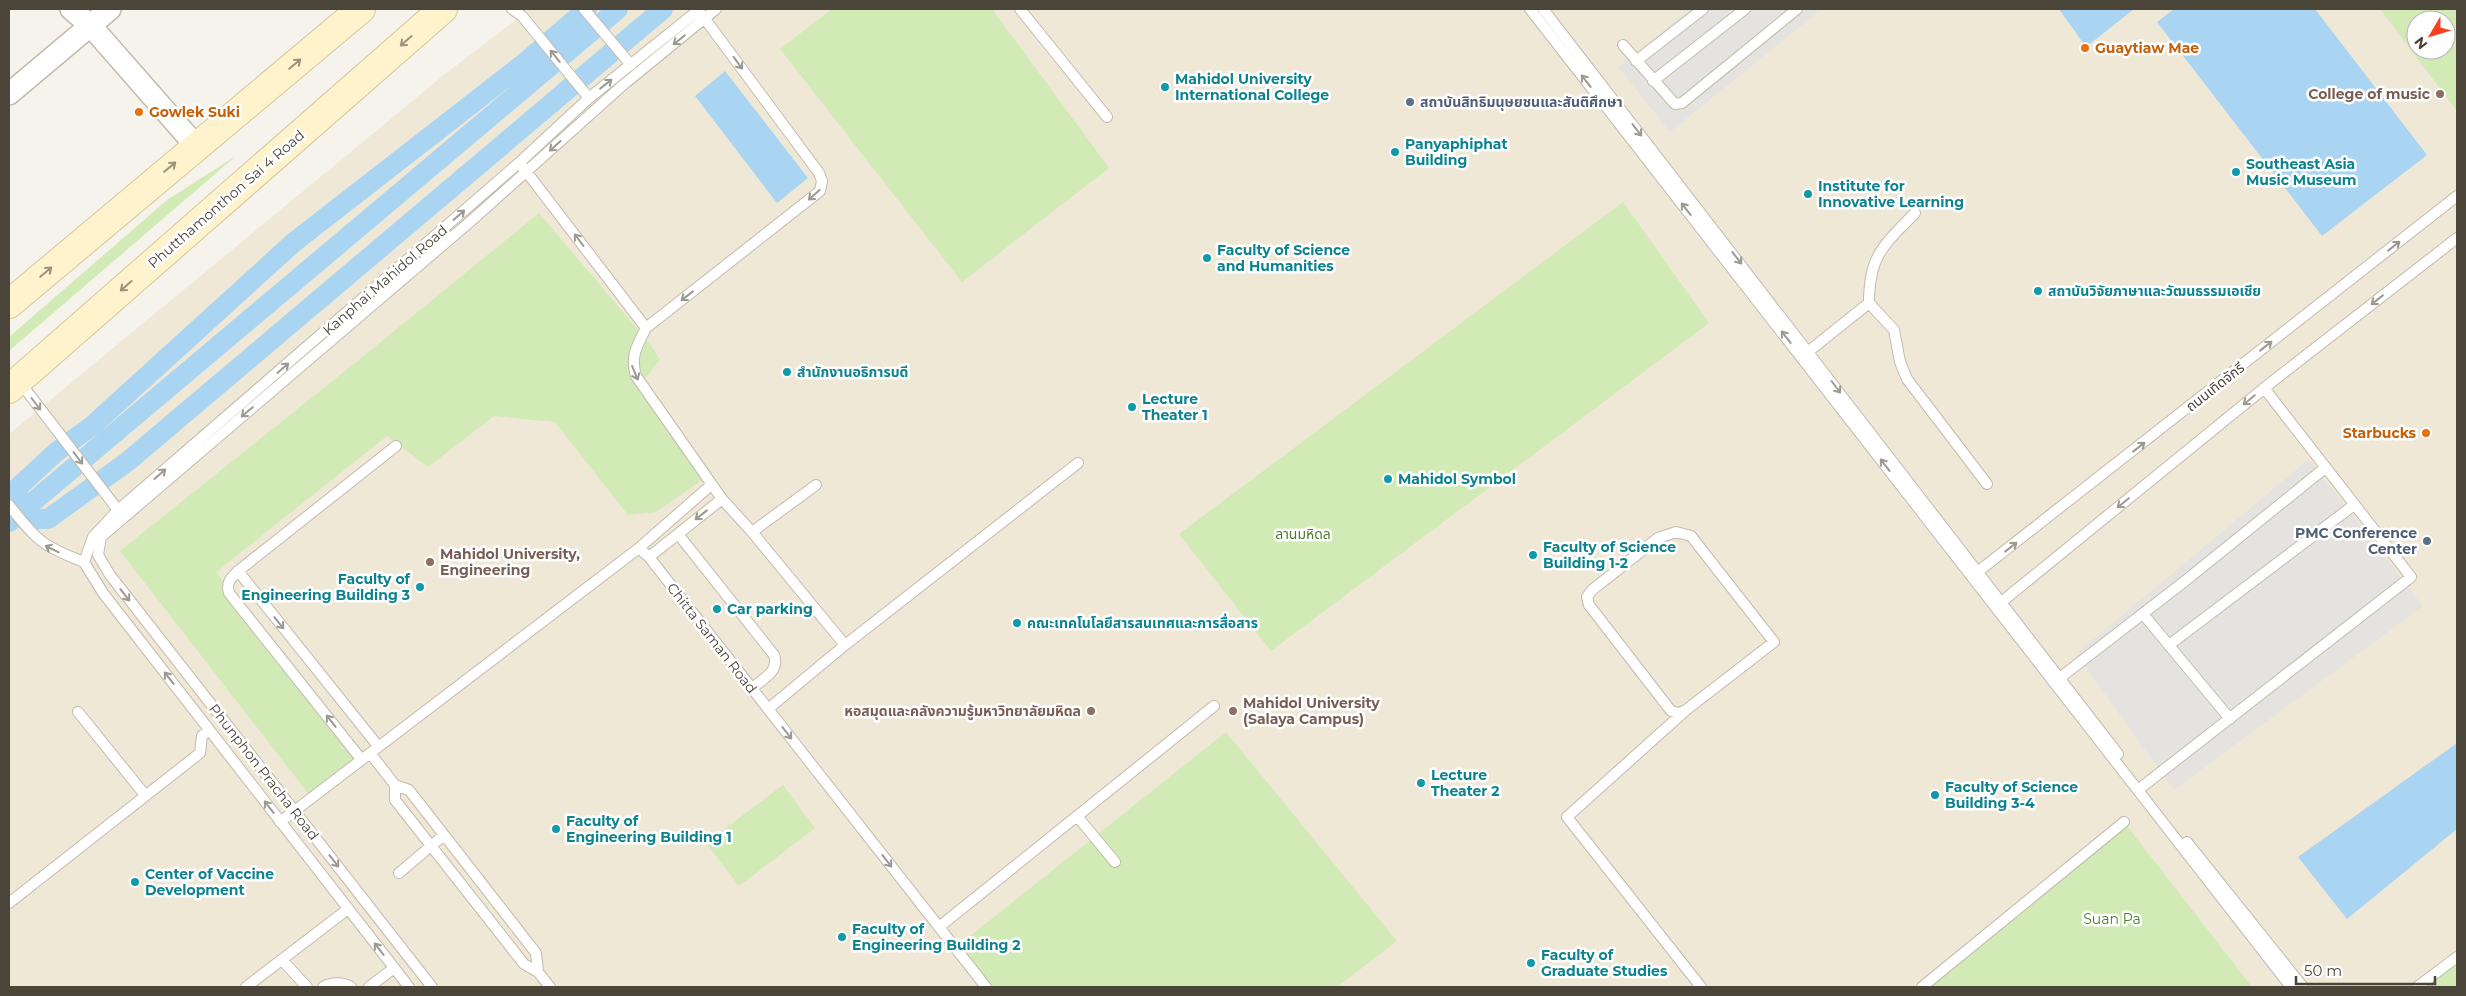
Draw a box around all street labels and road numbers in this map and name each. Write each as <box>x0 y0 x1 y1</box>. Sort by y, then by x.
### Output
street label: Phutthamonthon Sai 4 Road <box>144 126 308 272</box>
street label: Kanphai Mahidol Road <box>319 221 451 339</box>
street label: ถนนเทิดจักรี <box>2182 358 2248 416</box>
street label: Chitta Saman Road <box>663 579 761 697</box>
street label: Phunphon Pracha Road <box>205 700 323 844</box>

